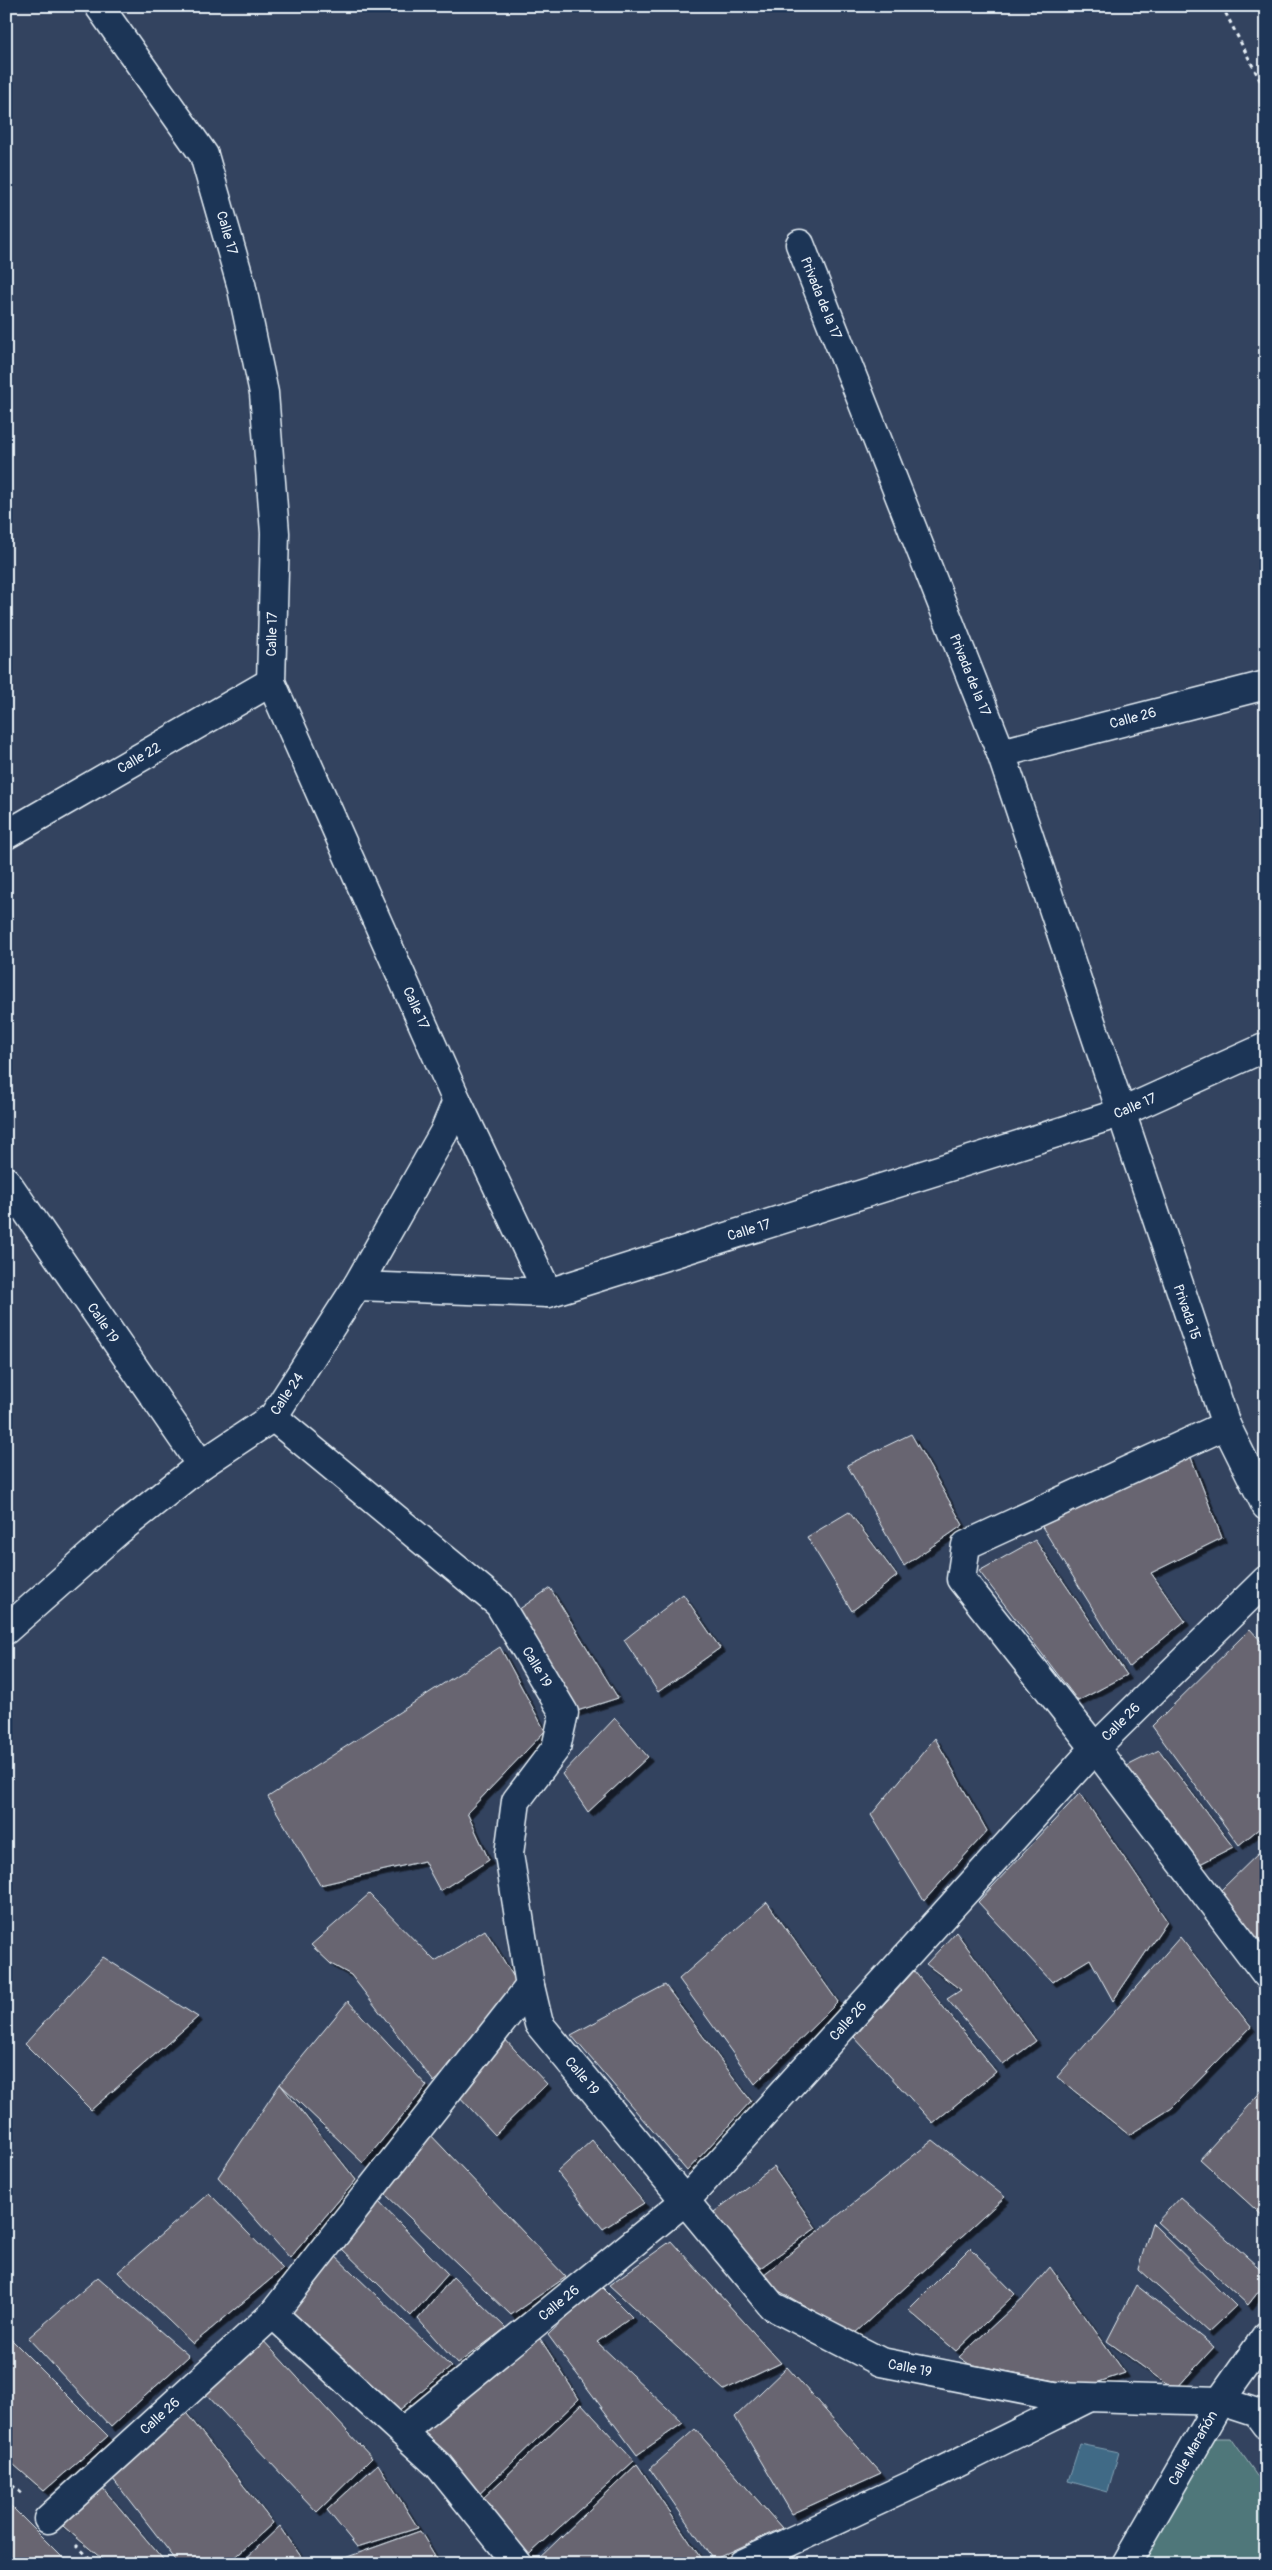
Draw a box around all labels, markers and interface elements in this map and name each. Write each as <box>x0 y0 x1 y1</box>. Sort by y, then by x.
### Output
street label: Calle 17 <box>213 209 241 257</box>
street label: Privada de la 17 <box>797 254 845 342</box>
street label: Calle 17 <box>263 611 281 656</box>
street label: Privada de la 17 <box>946 631 994 719</box>
street label: Calle 26 <box>1108 704 1158 732</box>
street label: Calle 22 <box>114 739 164 777</box>
street label: Calle 17 <box>399 984 433 1032</box>
street label: Calle 17 <box>1111 1089 1159 1123</box>
street label: Calle 17 <box>725 1215 773 1245</box>
street label: Privada 15 <box>1170 1282 1204 1342</box>
street label: Calle 19 <box>84 1300 122 1346</box>
street label: Calle 24 <box>267 1369 307 1419</box>
street label: Calle 19 <box>518 1644 556 1690</box>
street label: Calle 26 <box>1098 1699 1144 1745</box>
street label: Calle 26 <box>826 1998 870 2044</box>
street label: Calle 19 <box>561 2054 603 2098</box>
street label: Calle 26 <box>535 2281 583 2325</box>
street label: Calle 19 <box>887 2355 933 2381</box>
street label: Calle 26 <box>137 2394 183 2438</box>
street label: Calle Marañón <box>1165 2408 1221 2488</box>

